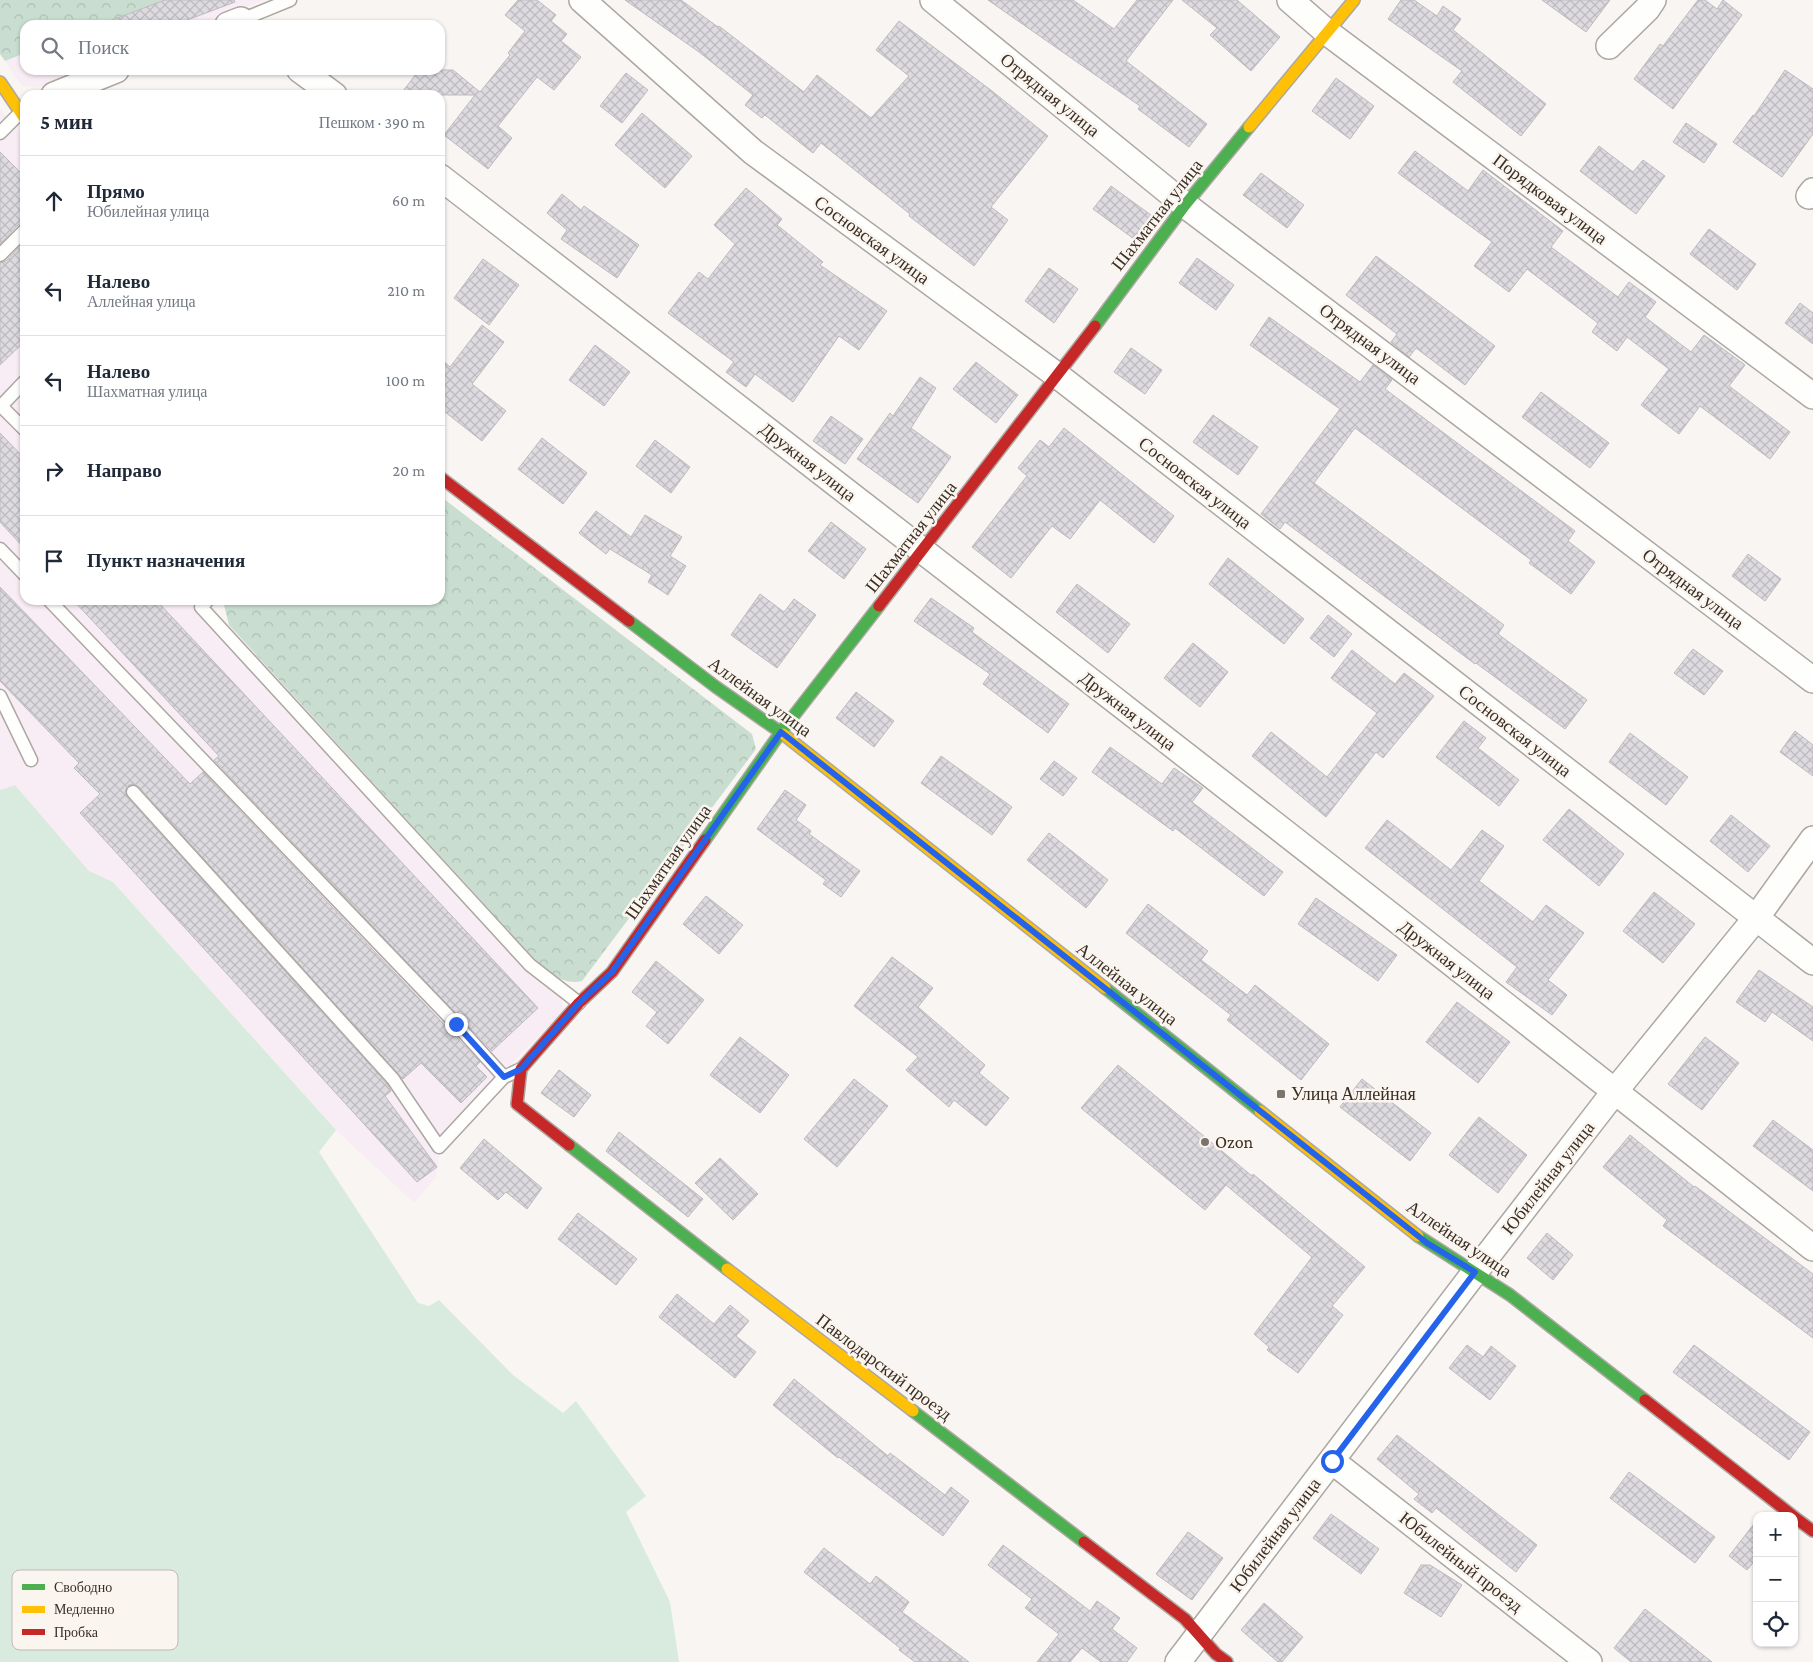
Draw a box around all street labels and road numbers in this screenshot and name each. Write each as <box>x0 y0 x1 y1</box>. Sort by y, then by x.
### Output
street label: Отрядная улица <box>997 49 1103 141</box>
street label: Порядковая улица <box>1489 150 1611 248</box>
street label: Шахматная улица <box>1107 155 1207 275</box>
street label: Сосновская улица <box>811 192 933 288</box>
street label: Отрядная улица <box>1316 300 1424 388</box>
street label: Дружная улица <box>756 418 860 506</box>
street label: Сосновская улица <box>1135 433 1255 533</box>
street label: Шахматная улица <box>861 477 961 597</box>
street label: Отрядная улица <box>1639 545 1747 633</box>
street label: Аллейная улица <box>705 653 815 741</box>
street label: Дружная улица <box>1076 667 1180 755</box>
street label: Сосновская улица <box>1455 681 1575 781</box>
street label: Шахматная улица <box>621 801 715 923</box>
street label: Дружная улица <box>1395 916 1499 1004</box>
street label: Аллейная улица <box>1073 938 1181 1030</box>
street label: Юбилейная улица <box>1498 1118 1598 1238</box>
street label: Аллейная улица <box>1403 1197 1515 1281</box>
street label: Павлодарский проезд <box>812 1310 956 1424</box>
street label: Юбилейная улица <box>1226 1474 1324 1596</box>
street label: Юбилейный проезд <box>1395 1508 1527 1616</box>

